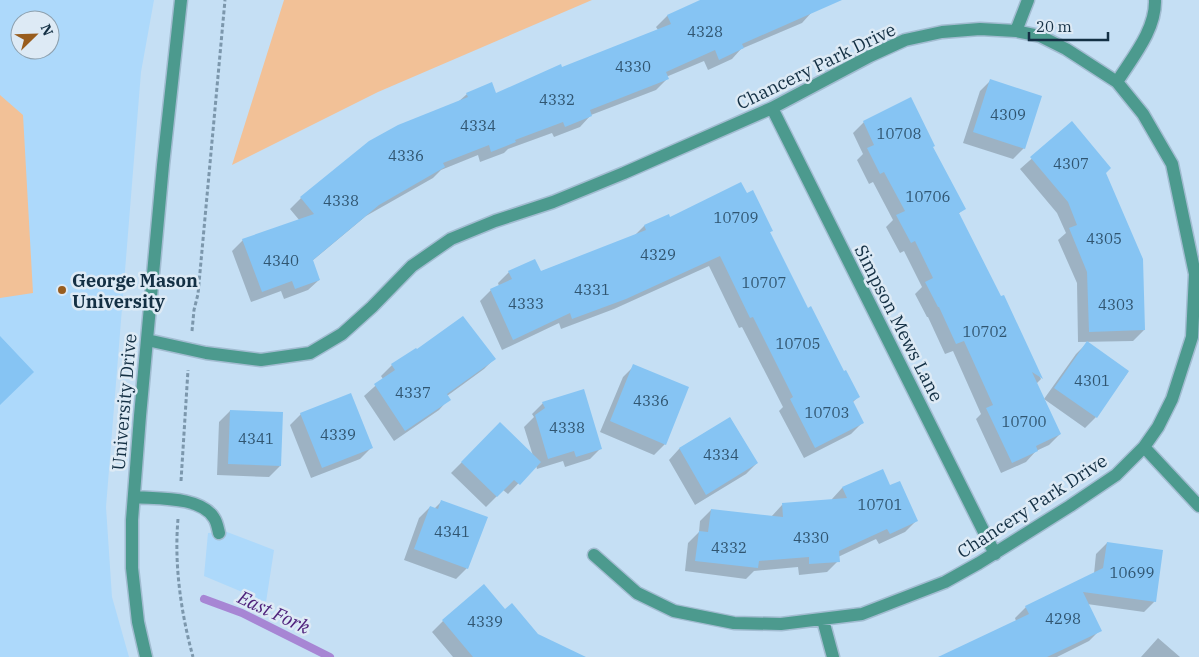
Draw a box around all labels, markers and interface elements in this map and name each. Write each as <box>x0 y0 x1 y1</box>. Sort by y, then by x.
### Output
north arrow <box>10 10 60 60</box>
scale bar <box>1029 10 1108 42</box>
street label: Chancery Park Drive <box>733 17 899 115</box>
text: 20 m <box>1036 17 1072 36</box>
text: N <box>37 21 57 39</box>
house number: 4328 <box>687 22 723 41</box>
house number: 4330 <box>615 57 651 76</box>
house number: 4332 <box>539 90 575 109</box>
house number: 4309 <box>990 105 1026 124</box>
house number: 4334 <box>460 116 496 135</box>
house number: 10708 <box>876 124 922 143</box>
house number: 4336 <box>388 146 424 165</box>
house number: 4307 <box>1053 154 1089 173</box>
house number: 10706 <box>905 187 951 206</box>
house number: 4338 <box>323 191 359 210</box>
house number: 10709 <box>713 208 759 227</box>
house number: 4305 <box>1086 229 1122 248</box>
street label: Simpson Mews Lane <box>849 241 949 405</box>
house number: 4329 <box>640 245 676 264</box>
house number: 4340 <box>263 251 299 270</box>
place label: George Mason University <box>72 269 198 313</box>
house number: 10707 <box>741 273 787 292</box>
house number: 4331 <box>574 280 610 299</box>
marker: George Mason University <box>56 284 68 296</box>
house number: 4333 <box>508 294 544 313</box>
house number: 4303 <box>1098 295 1134 314</box>
house number: 10702 <box>962 322 1008 341</box>
street label: University Drive <box>107 333 141 471</box>
house number: 10705 <box>775 334 821 353</box>
house number: 4301 <box>1074 371 1110 390</box>
house number: 4337 <box>395 383 431 402</box>
house number: 4336 <box>633 391 669 410</box>
house number: 10703 <box>804 403 850 422</box>
house number: 10700 <box>1001 412 1047 431</box>
house number: 4338 <box>549 418 585 437</box>
house number: 4339 <box>320 425 356 444</box>
house number: 4341 <box>238 429 274 448</box>
house number: 4334 <box>703 445 739 464</box>
street label: Chancery Park Drive <box>953 449 1111 563</box>
house number: 10701 <box>857 495 903 514</box>
house number: 4341 <box>434 522 470 541</box>
house number: 4330 <box>793 528 829 547</box>
house number: 4332 <box>711 538 747 557</box>
house number: 10699 <box>1109 563 1155 582</box>
water label: East Fork <box>233 584 315 640</box>
house number: 4298 <box>1045 609 1081 628</box>
house number: 4339 <box>467 612 503 631</box>

